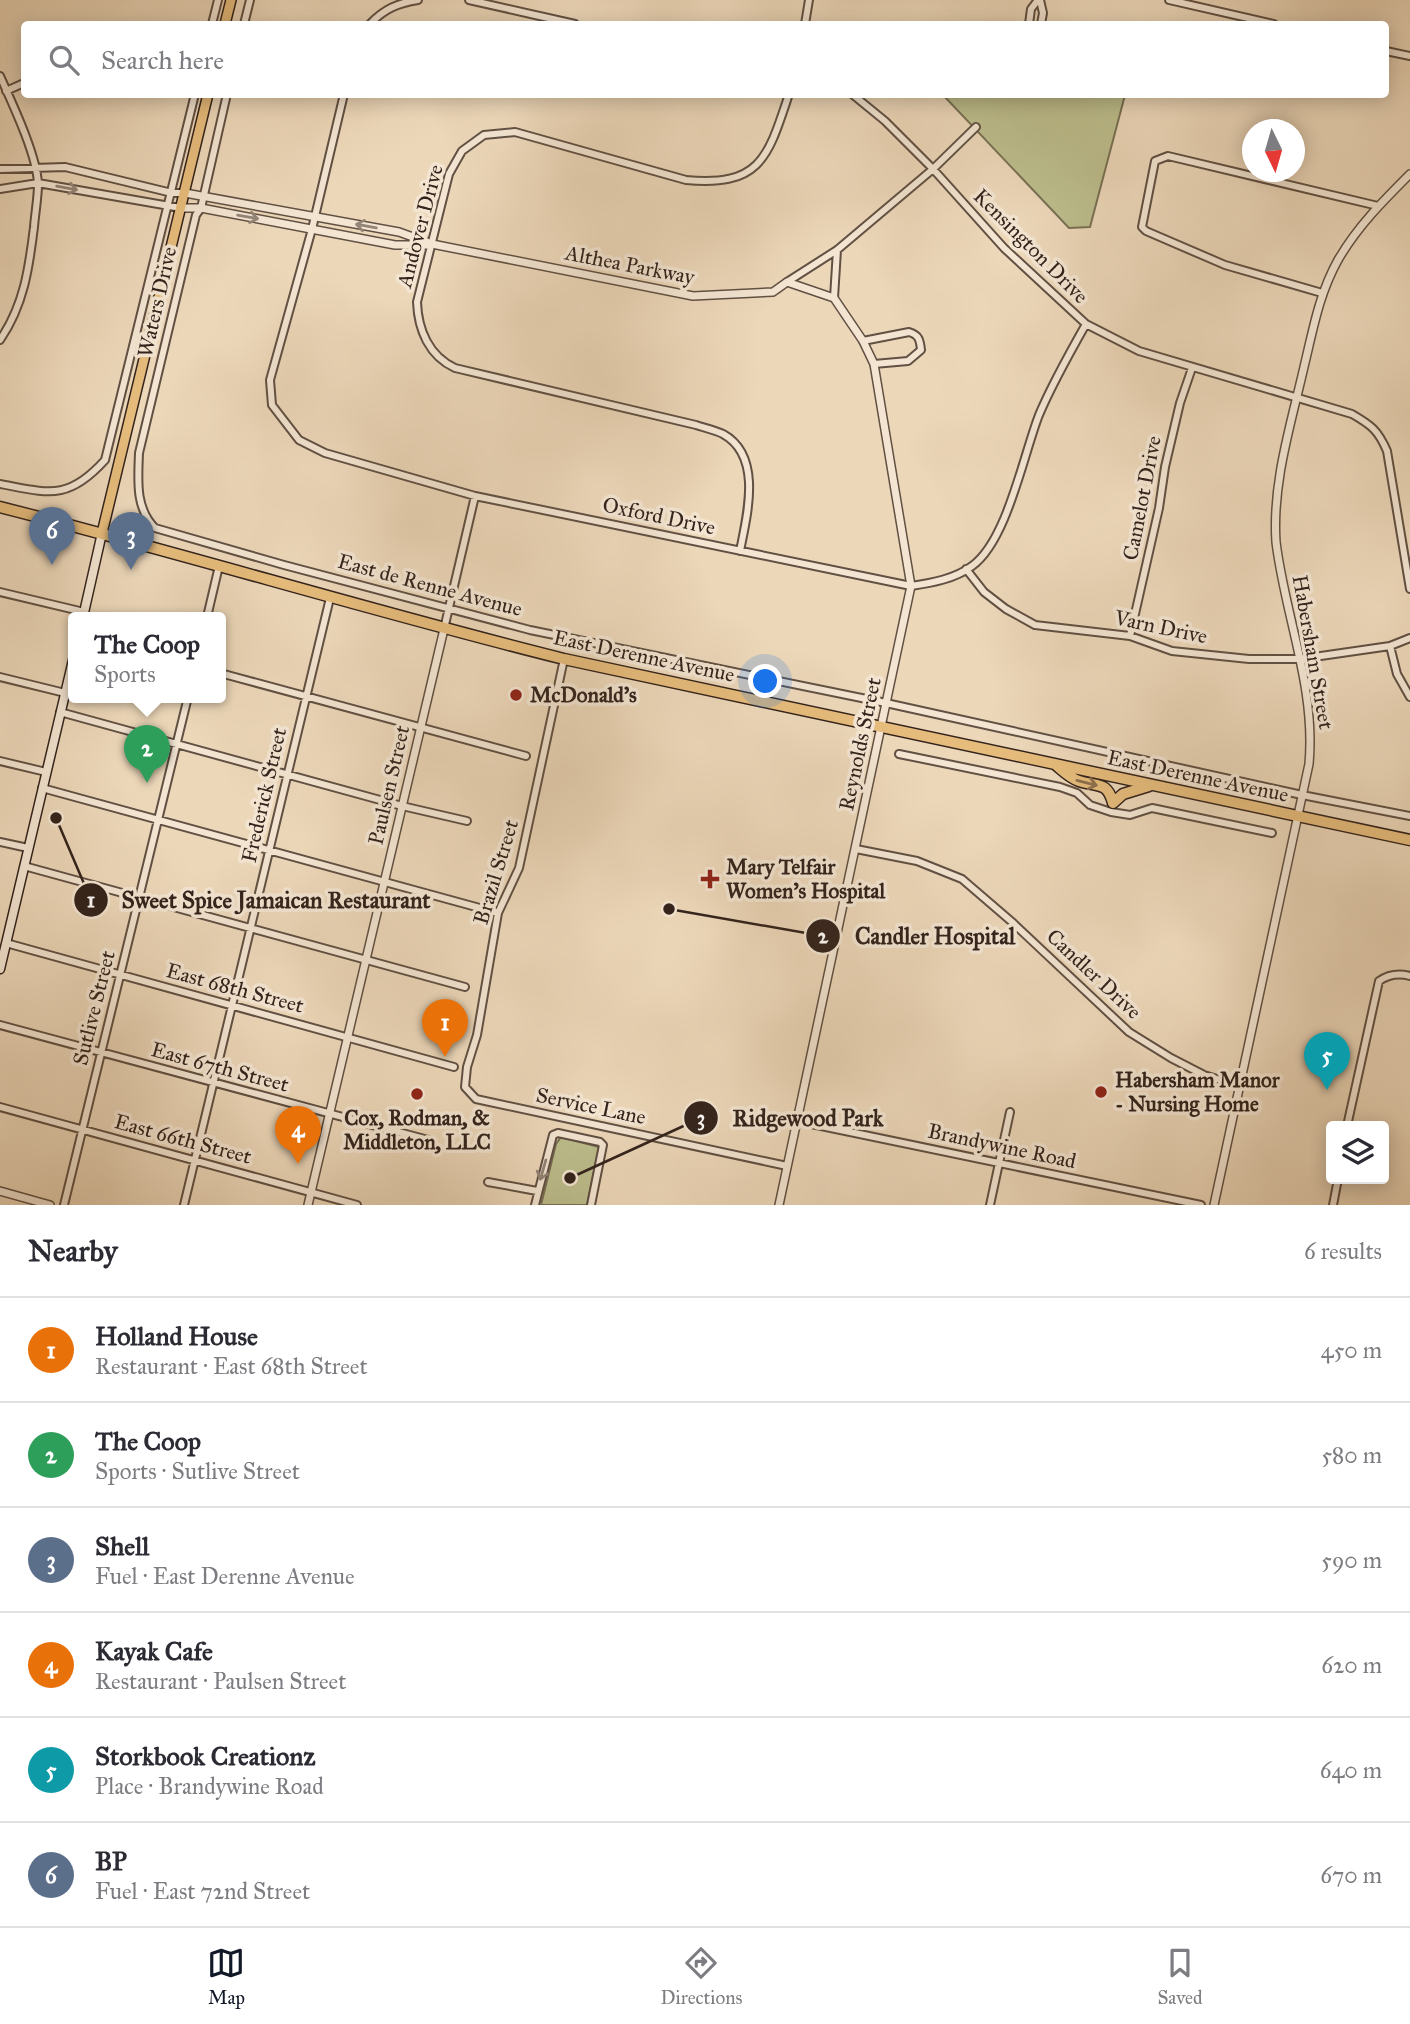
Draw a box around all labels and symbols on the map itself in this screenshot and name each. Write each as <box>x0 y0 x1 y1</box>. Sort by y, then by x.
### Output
north arrow <box>1242 119 1305 182</box>
street label: Andover Drive <box>391 161 449 291</box>
one-way arrow <box>55 182 78 195</box>
street label: Kensington Drive <box>968 183 1094 309</box>
one-way arrow <box>237 211 259 224</box>
one-way arrow <box>355 219 378 232</box>
street label: Althea Parkway <box>562 240 698 290</box>
street label: Waters Drive <box>132 244 182 360</box>
street label: Camelot Drive <box>1117 433 1167 562</box>
street label: Oxford Drive <box>600 491 718 541</box>
pin: 6 <box>29 507 75 565</box>
pin: 3 <box>108 512 154 570</box>
street label: East de Renne Avenue <box>335 548 525 622</box>
street label: Habersham Street <box>1287 573 1339 732</box>
street label: Varn Drive <box>1111 604 1210 650</box>
street label: East Derenne Avenue <box>551 624 737 688</box>
your location <box>748 664 782 698</box>
street label: Reynolds Street <box>833 674 887 813</box>
place label: McDonald's <box>530 682 637 708</box>
marker: McDonald's <box>508 687 524 703</box>
street label: Paulsen Street <box>363 722 415 847</box>
street label: Frederick Street <box>236 724 292 865</box>
pin: 2 <box>124 725 170 783</box>
street label: East Derenne Avenue <box>1105 744 1291 808</box>
one-way arrow <box>1075 777 1098 790</box>
street label: Brazil Street <box>468 816 524 928</box>
place label: Mary Telfair Women's Hospital <box>726 854 886 904</box>
marker: Mary Telfair Women's Hospital <box>700 869 720 889</box>
callout: Sweet Spice Jamaican Restaurant <box>73 878 445 922</box>
text: Sweet Spice Jamaican Restaurant <box>122 886 431 915</box>
text: 1 <box>87 887 95 913</box>
callout: Candler Hospital <box>806 914 1029 958</box>
text: Candler Hospital <box>855 922 1016 951</box>
text: 2 <box>818 923 829 949</box>
street label: Candler Drive <box>1041 923 1147 1025</box>
street label: Sutlive Street <box>67 947 121 1068</box>
street label: East 68th Street <box>163 957 307 1019</box>
pin: 1 <box>422 999 468 1057</box>
pin: 5 <box>1304 1032 1350 1090</box>
street label: East 67th Street <box>148 1036 292 1098</box>
place label: Habersham Manor - Nursing Home <box>1115 1067 1281 1117</box>
street label: Service Lane <box>534 1082 648 1130</box>
marker: Habersham Manor - Nursing Home <box>1093 1084 1109 1100</box>
marker: Cox, Rodman, & Middleton, LLC <box>409 1086 425 1102</box>
callout: Ridgewood Park <box>684 1096 897 1140</box>
text: Ridgewood Park <box>733 1104 885 1133</box>
place label: Cox, Rodman, & Middleton, LLC <box>343 1105 491 1155</box>
text: 3 <box>697 1105 705 1131</box>
pin: 4 <box>275 1106 321 1164</box>
street label: East 66th Street <box>112 1108 255 1170</box>
street label: Brandywine Road <box>925 1118 1079 1175</box>
one-way arrow <box>536 1159 549 1181</box>

